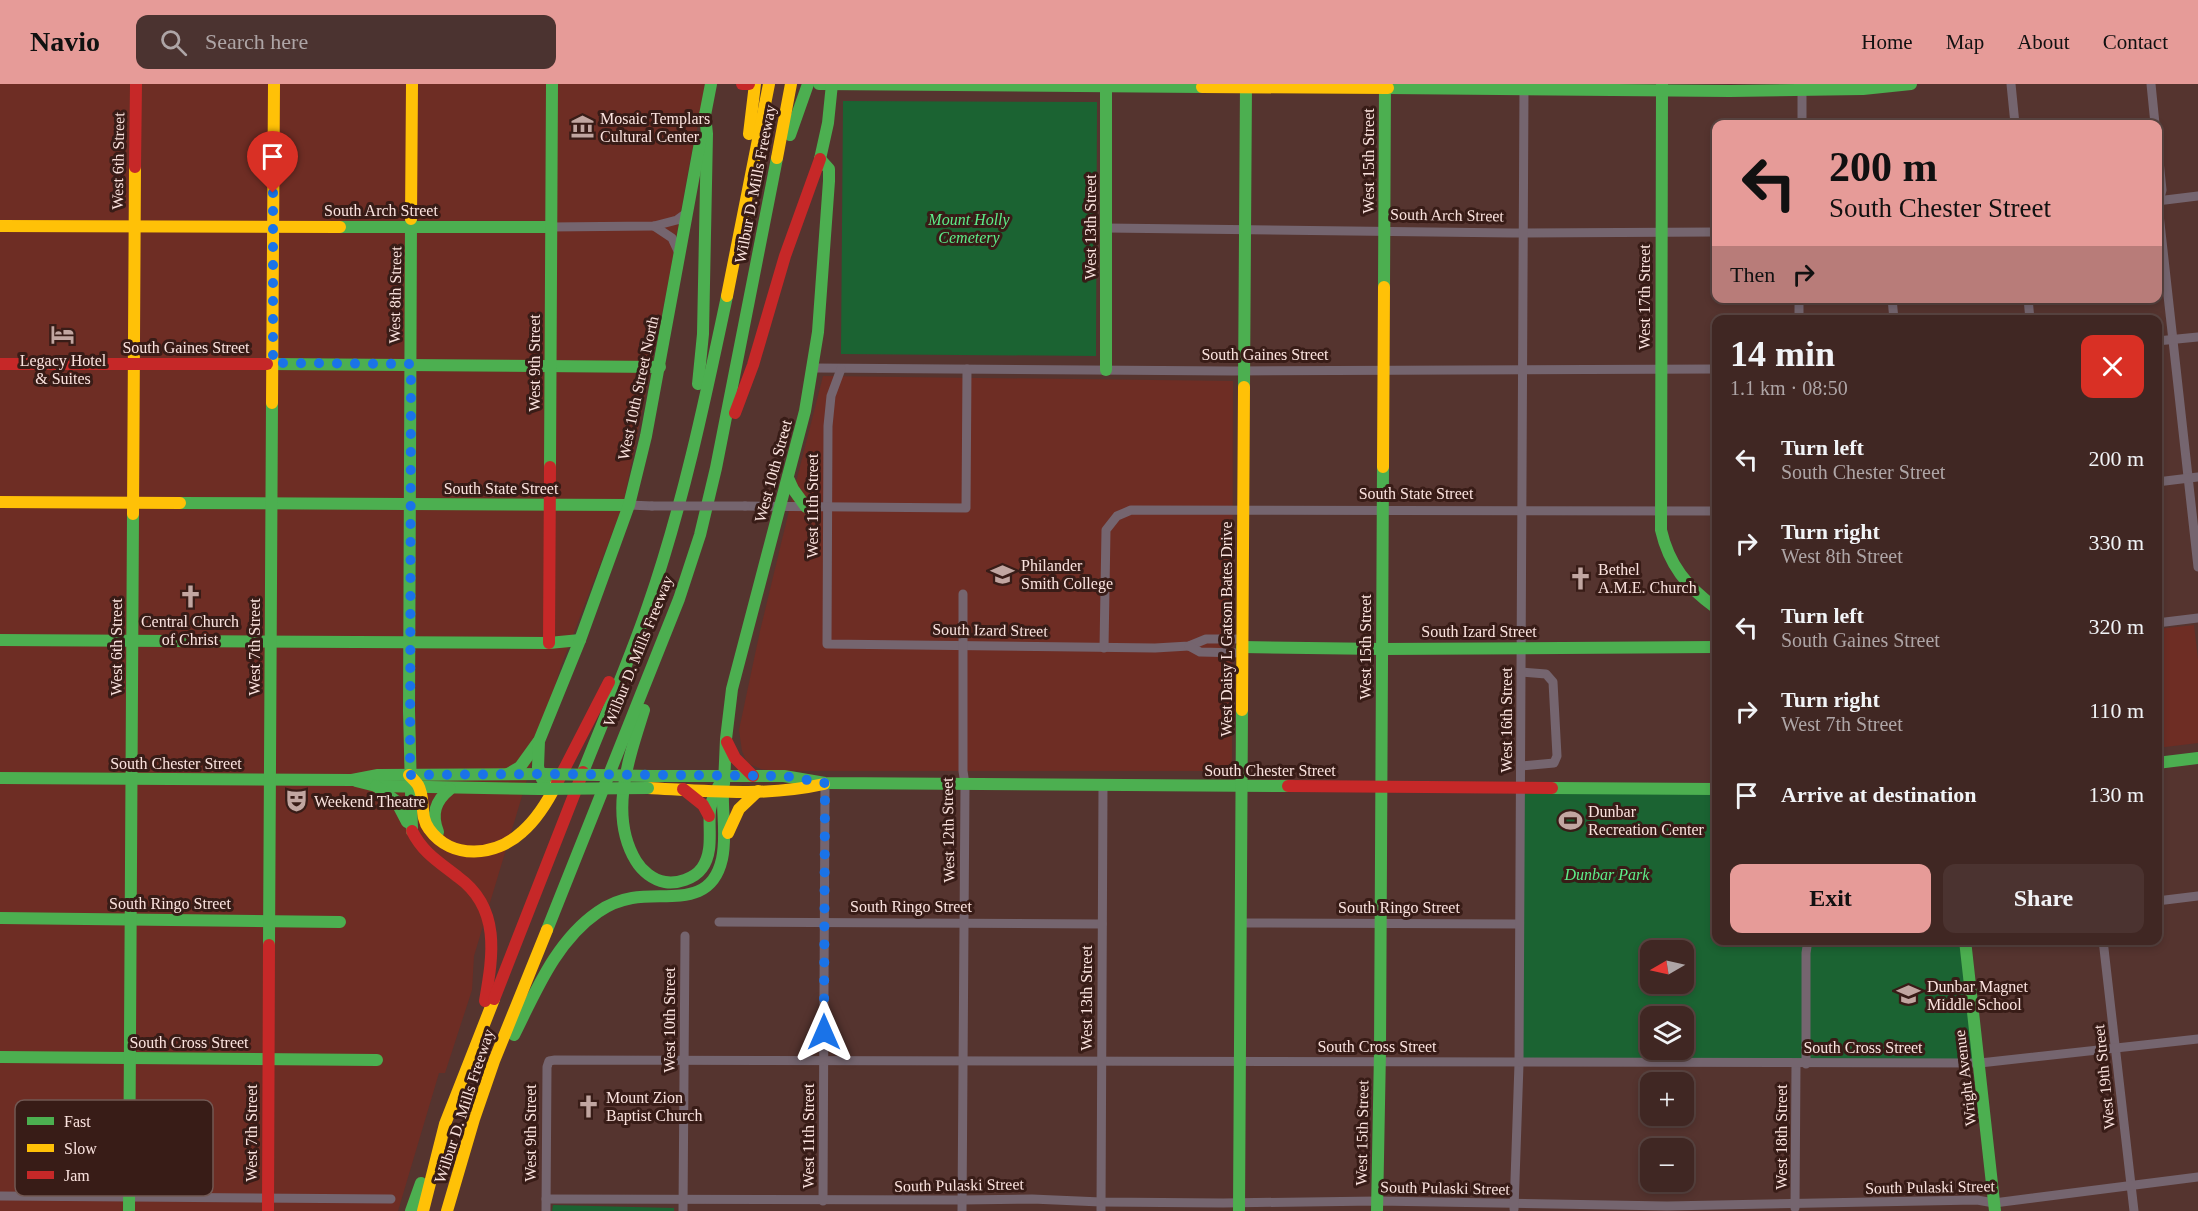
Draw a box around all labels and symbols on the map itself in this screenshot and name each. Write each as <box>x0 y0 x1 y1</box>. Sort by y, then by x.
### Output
street label: Wilbur D. Mills Freeway <box>731 103 780 265</box>
street label: West 15th Street <box>1360 108 1377 214</box>
place label: Mosaic Templars Cultural Center <box>600 110 710 145</box>
street label: West 6th Street <box>109 112 127 210</box>
museum icon: Mosaic Templars Cultural Center <box>569 114 595 140</box>
pin <box>247 131 298 193</box>
street label: West 13th Street <box>1082 174 1099 280</box>
street label: South Arch Street <box>324 202 438 219</box>
street label: South Arch Street <box>1390 206 1505 225</box>
park label: Mount Holly Cemetery <box>927 211 1011 247</box>
street label: West 17th Street <box>1636 244 1653 350</box>
street label: West 8th Street <box>386 246 404 344</box>
street label: West 9th Street <box>526 314 543 412</box>
street label: West 10th Street North <box>614 314 662 462</box>
hotel icon: Legacy Hotel & Suites <box>50 322 76 348</box>
street label: South Gaines Street <box>122 339 250 356</box>
street label: South Gaines Street <box>1201 346 1329 363</box>
place label: Legacy Hotel & Suites <box>20 352 107 387</box>
street label: West 10th Street <box>751 417 795 524</box>
street label: West 11th Street <box>804 453 821 558</box>
street label: South State Street <box>444 480 559 497</box>
street label: South State Street <box>1359 485 1474 502</box>
street label: West Daisy L Gatson Bates Drive <box>1218 521 1236 737</box>
place label: Philander Smith College <box>1021 557 1113 593</box>
school or university icon: Philander Smith College <box>990 561 1016 587</box>
place label: Bethel A.M.E. Church <box>1598 561 1697 596</box>
church icon: Bethel A.M.E. Church <box>1567 565 1593 591</box>
street label: Wilbur D. Mills Freeway <box>600 573 677 729</box>
church icon: Central Church of Christ <box>177 583 203 609</box>
street label: West 15th Street <box>1357 594 1374 700</box>
street label: West 6th Street <box>108 598 125 696</box>
street label: West 7th Street <box>246 598 263 696</box>
place label: Central Church of Christ <box>141 613 239 648</box>
street label: South Izard Street <box>932 620 1048 640</box>
street label: South Izard Street <box>1421 623 1537 640</box>
street label: West 16th Street <box>1498 667 1515 773</box>
street label: South Chester Street <box>110 755 242 772</box>
street label: South Chester Street <box>1204 762 1336 779</box>
street label: West 12th Street <box>939 777 957 883</box>
theatre icon: Weekend Theatre <box>283 788 309 814</box>
place label: Weekend Theatre <box>314 793 426 810</box>
place label: Dunbar Recreation Center <box>1588 803 1705 838</box>
sports icon: Dunbar Recreation Center <box>1557 807 1583 833</box>
park label: Dunbar Park <box>1564 866 1650 883</box>
street label: South Ringo Street <box>109 895 231 913</box>
street label: South Ringo Street <box>850 898 972 916</box>
street label: South Ringo Street <box>1338 899 1460 917</box>
north arrow <box>1640 940 1694 994</box>
street label: West 13th Street <box>1078 945 1095 1051</box>
street label: West 10th Street <box>661 967 678 1073</box>
place label: Dunbar Magnet Middle School <box>1927 978 2028 1013</box>
school or university icon: Dunbar Magnet Middle School <box>1896 982 1922 1008</box>
position arrow <box>792 1000 856 1064</box>
street label: West 19th Street <box>2090 1023 2118 1130</box>
street label: Wilbur D. Mills Freeway <box>431 1027 498 1186</box>
street label: Wright Avenue <box>1951 1029 1980 1127</box>
street label: South Cross Street <box>129 1034 249 1051</box>
street label: South Cross Street <box>1317 1038 1437 1055</box>
street label: South Cross Street <box>1803 1039 1923 1056</box>
street label: West 15th Street <box>1353 1080 1371 1186</box>
street label: West 11th Street <box>800 1083 817 1188</box>
street label: West 7th Street <box>243 1084 260 1182</box>
street label: West 9th Street <box>522 1084 539 1182</box>
street label: West 18th Street <box>1773 1084 1790 1190</box>
place label: Mount Zion Baptist Church <box>606 1089 702 1125</box>
church icon: Mount Zion Baptist Church <box>575 1093 601 1119</box>
legend <box>15 1100 213 1196</box>
text: Fast <box>64 1113 91 1130</box>
text: Slow <box>64 1140 97 1157</box>
text: Jam <box>64 1167 90 1184</box>
street label: South Pulaski Street <box>894 1175 1025 1195</box>
street label: South Pulaski Street <box>1865 1177 1996 1197</box>
street label: South Pulaski Street <box>1380 1178 1511 1198</box>

